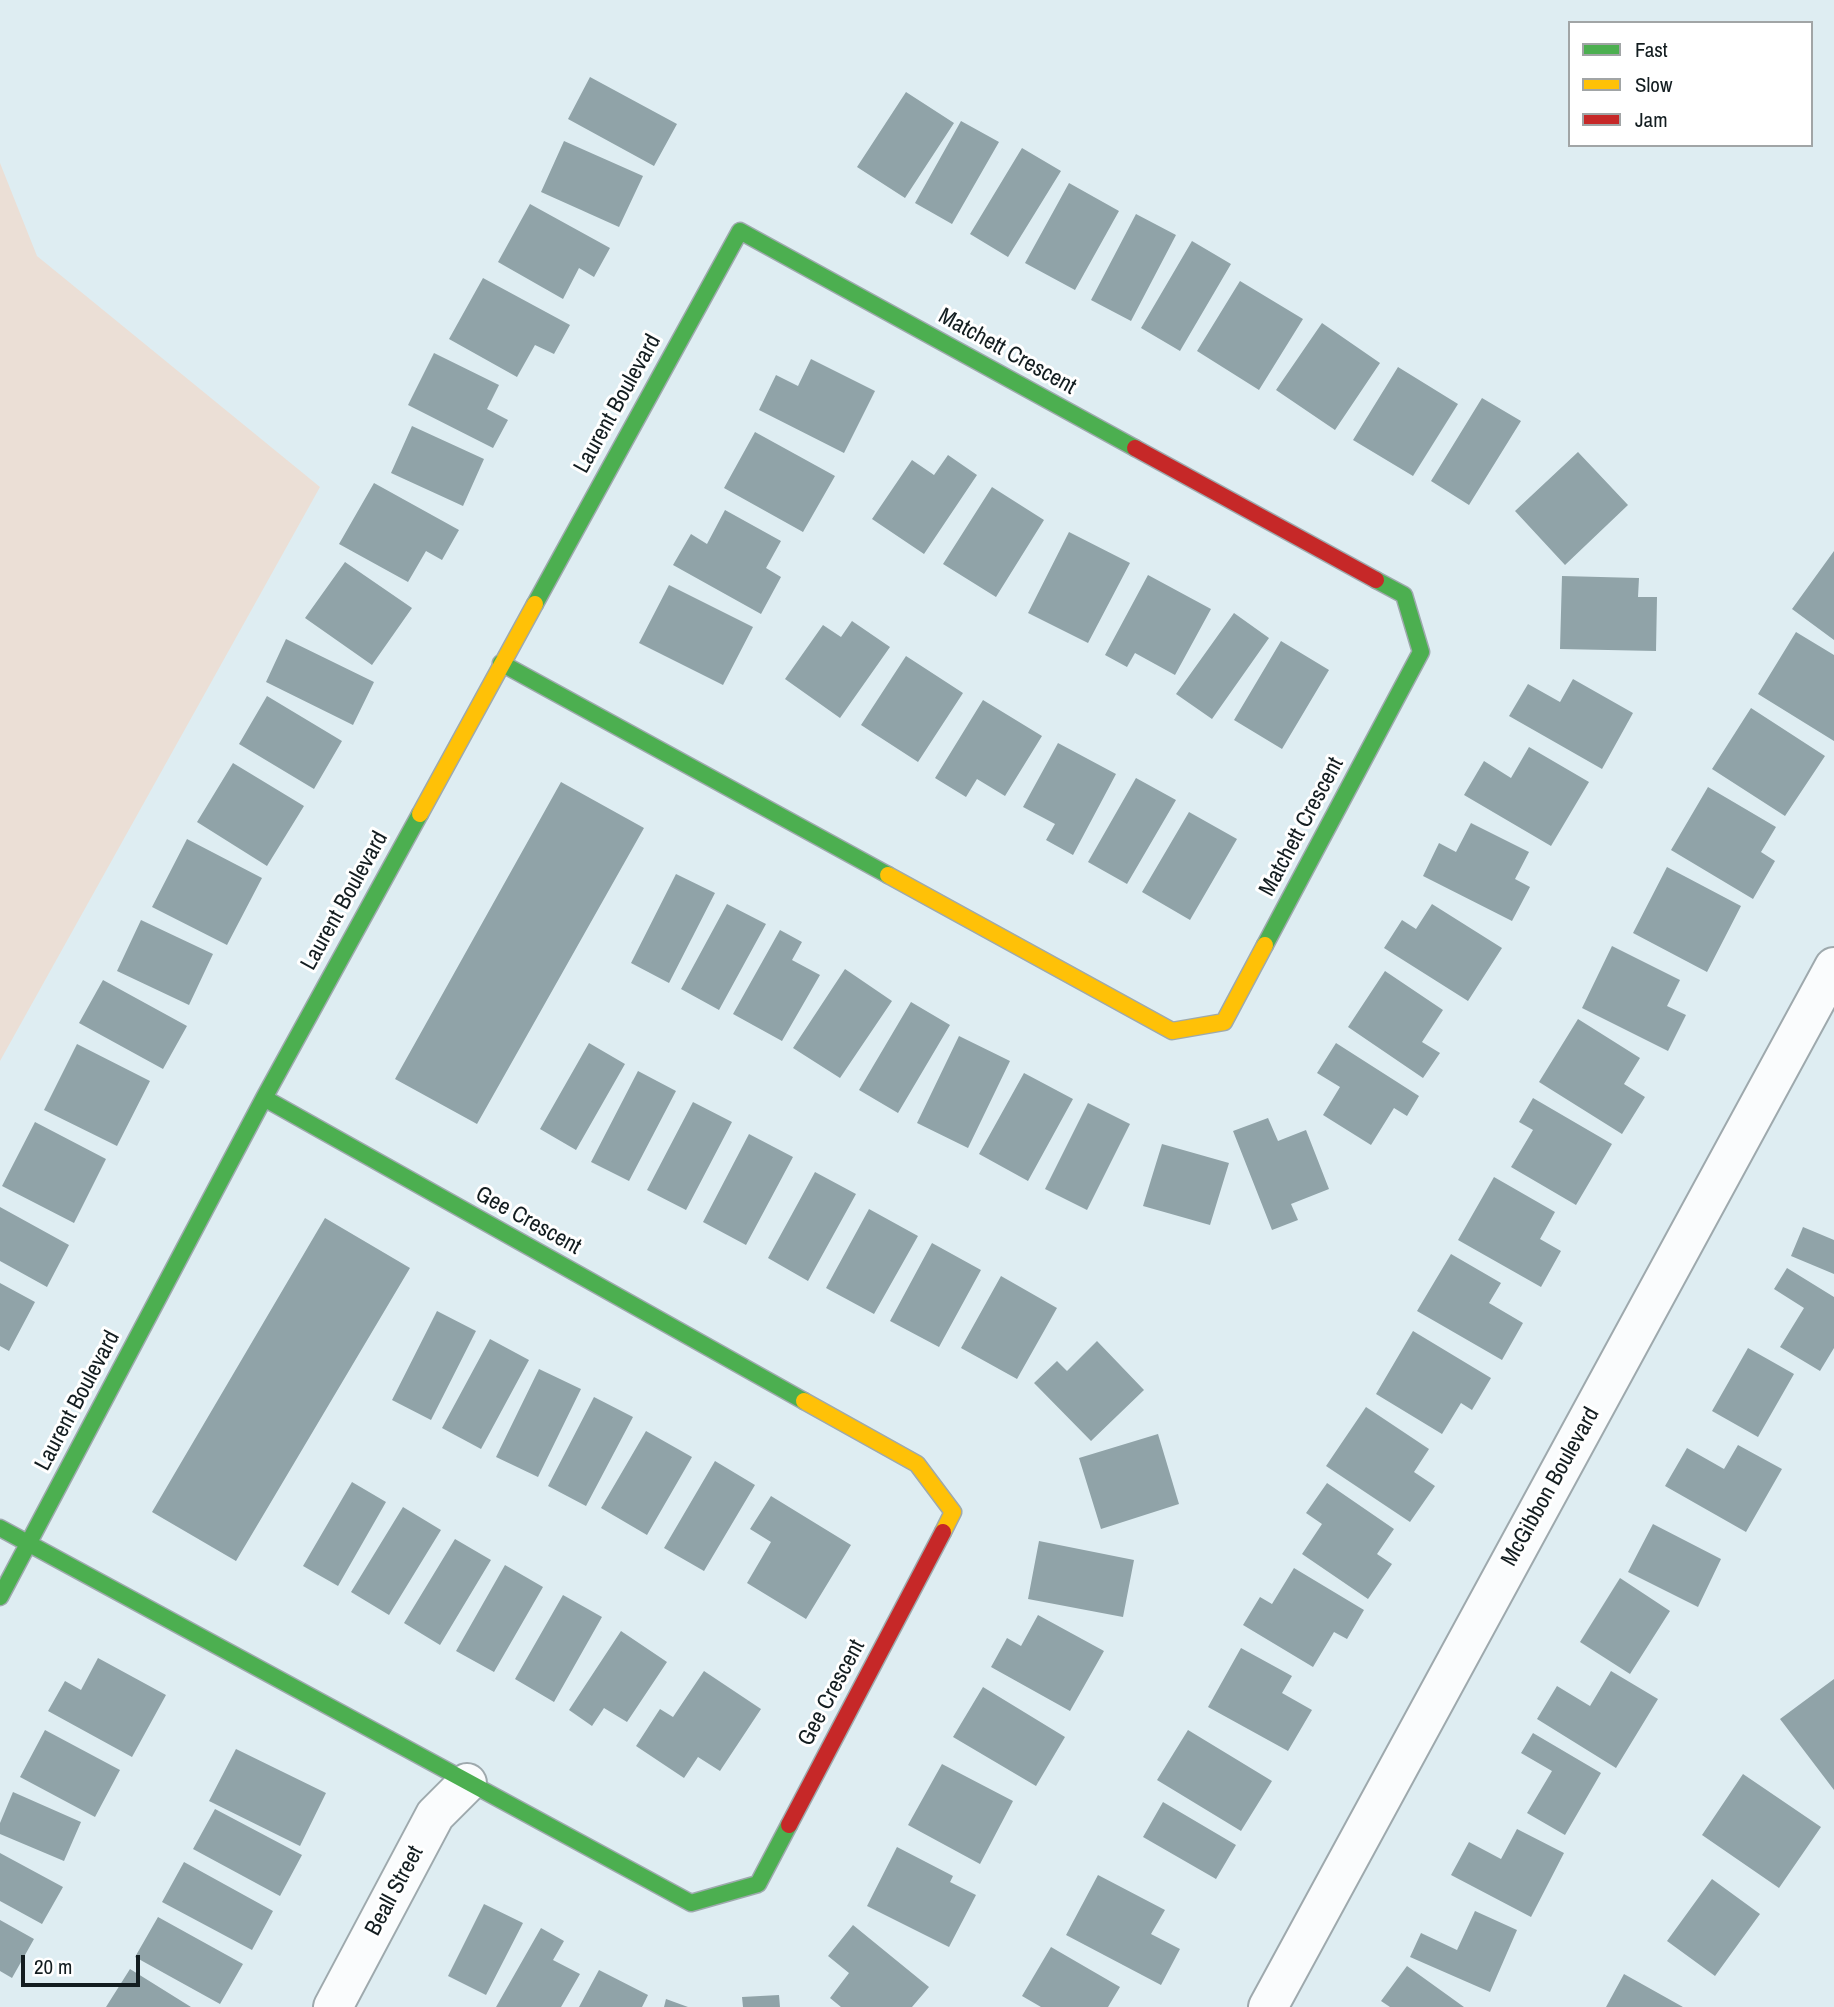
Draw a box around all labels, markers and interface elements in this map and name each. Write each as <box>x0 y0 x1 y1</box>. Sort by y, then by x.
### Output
legend <box>1568 21 1813 147</box>
text: Fast <box>1635 35 1668 64</box>
text: Slow <box>1635 70 1672 99</box>
text: Jam <box>1635 105 1668 134</box>
street label: Matchett Crescent <box>933 303 1081 401</box>
street label: Laurent Boulevard <box>569 330 667 478</box>
street label: Matchett Crescent <box>1254 753 1350 901</box>
street label: Laurent Boulevard <box>296 827 394 975</box>
street label: Gee Crescent <box>470 1181 586 1261</box>
street label: Laurent Boulevard <box>30 1326 126 1476</box>
street label: McGibbon Boulevard <box>1496 1403 1606 1571</box>
street label: Gee Crescent <box>793 1635 871 1751</box>
street label: Beall Street <box>360 1841 430 1941</box>
scale bar <box>24 1940 144 1984</box>
text: 20 m <box>34 1952 72 1981</box>

